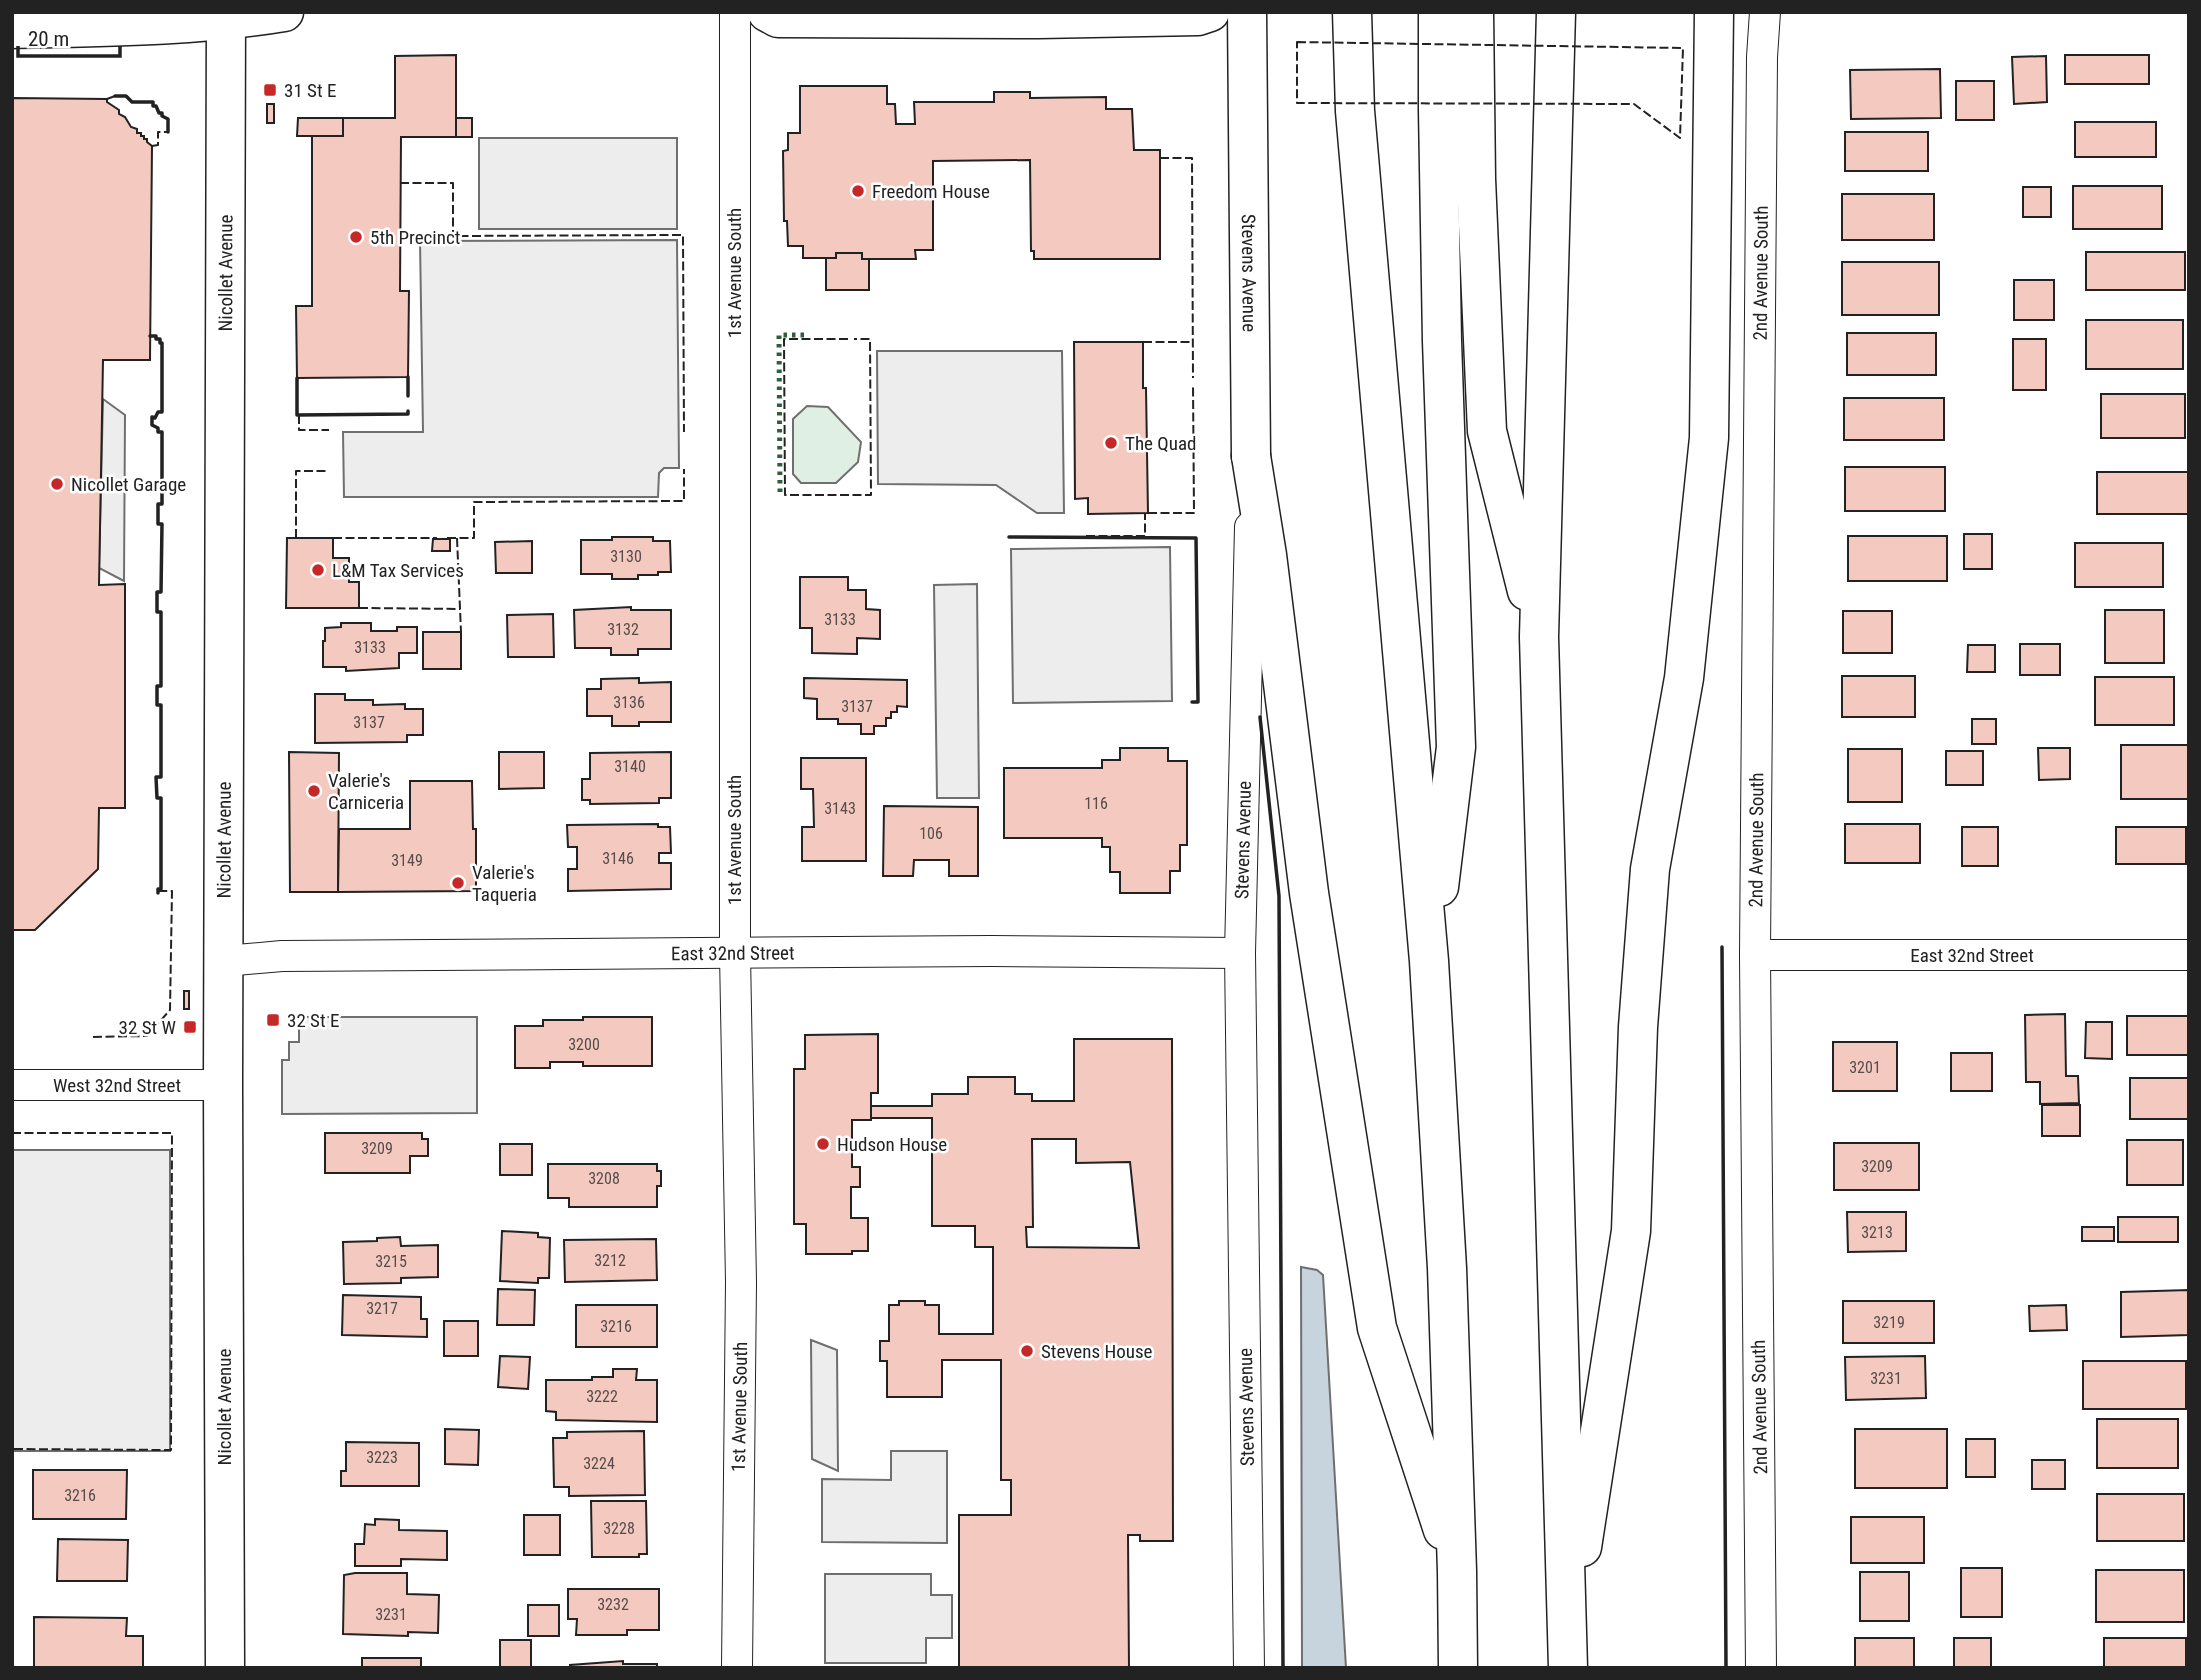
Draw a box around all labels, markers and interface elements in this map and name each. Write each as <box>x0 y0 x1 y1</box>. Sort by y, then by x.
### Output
scale bar <box>18 14 119 58</box>
text: 20 m <box>28 27 69 51</box>
place label: 31 St E <box>284 79 336 102</box>
marker: 31 St E <box>262 82 278 98</box>
place label: Freedom House <box>872 180 990 203</box>
marker: Freedom House <box>850 183 866 199</box>
street label: 2nd Avenue South <box>1749 206 1773 341</box>
street label: 1st Avenue South <box>723 208 746 338</box>
street label: Nicollet Avenue <box>214 214 237 331</box>
street label: Stevens Avenue <box>1237 214 1261 332</box>
place label: 5th Precinct <box>370 226 460 249</box>
marker: 5th Precinct <box>348 229 364 245</box>
place label: The Quad <box>1125 432 1196 455</box>
marker: The Quad <box>1103 435 1119 451</box>
place label: Nicollet Garage <box>71 473 186 496</box>
marker: Nicollet Garage <box>49 476 65 492</box>
house number: 3130 <box>610 547 642 566</box>
place label: L&M Tax Services <box>332 559 464 582</box>
marker: L&M Tax Services <box>310 562 326 578</box>
house number: 3133 <box>824 610 856 629</box>
house number: 3132 <box>607 620 639 639</box>
house number: 3133 <box>354 638 386 657</box>
house number: 3136 <box>613 693 645 712</box>
house number: 3137 <box>841 697 873 716</box>
house number: 3137 <box>353 713 385 732</box>
house number: 3140 <box>614 757 646 776</box>
place label: Valerie's Carniceria <box>328 769 404 814</box>
street label: 2nd Avenue South <box>1744 772 1768 908</box>
street label: 1st Avenue South <box>723 775 746 905</box>
street label: Nicollet Avenue <box>213 781 236 898</box>
street label: Stevens Avenue <box>1230 781 1256 899</box>
marker: Valerie's Carniceria <box>306 783 322 799</box>
house number: 116 <box>1084 794 1108 813</box>
house number: 3143 <box>824 799 856 818</box>
house number: 106 <box>919 824 943 843</box>
house number: 3146 <box>602 849 634 868</box>
house number: 3149 <box>391 851 423 870</box>
place label: Valerie's Taqueria <box>472 861 537 906</box>
marker: Valerie's Taqueria <box>450 875 466 891</box>
street label: East 32nd Street <box>671 941 795 965</box>
street label: East 32nd Street <box>1910 944 2034 967</box>
place label: 32 St E <box>287 1009 339 1032</box>
marker: 32 St E <box>265 1012 281 1028</box>
place label: 32 St W <box>119 1016 176 1039</box>
marker: 32 St W <box>182 1019 198 1035</box>
house number: 3200 <box>568 1035 600 1054</box>
house number: 3201 <box>1849 1058 1881 1077</box>
street label: West 32nd Street <box>53 1074 181 1097</box>
place label: Hudson House <box>837 1133 947 1156</box>
marker: Hudson House <box>815 1136 831 1152</box>
house number: 3209 <box>361 1139 393 1158</box>
house number: 3209 <box>1861 1157 1893 1176</box>
house number: 3208 <box>588 1169 620 1188</box>
house number: 3213 <box>1861 1223 1893 1242</box>
house number: 3212 <box>594 1251 626 1270</box>
house number: 3215 <box>375 1252 407 1271</box>
house number: 3217 <box>366 1299 398 1318</box>
house number: 3219 <box>1873 1313 1905 1332</box>
house number: 3216 <box>600 1317 632 1336</box>
street label: 2nd Avenue South <box>1747 1339 1772 1475</box>
place label: Stevens House <box>1041 1340 1153 1363</box>
street label: 1st Avenue South <box>727 1342 752 1472</box>
marker: Stevens House <box>1019 1343 1035 1359</box>
street label: Stevens Avenue <box>1234 1348 1259 1466</box>
street label: Nicollet Avenue <box>213 1349 236 1465</box>
house number: 3231 <box>1870 1369 1902 1388</box>
house number: 3222 <box>586 1387 618 1406</box>
house number: 3223 <box>366 1448 398 1467</box>
house number: 3224 <box>583 1454 615 1473</box>
house number: 3216 <box>64 1486 96 1505</box>
house number: 3228 <box>603 1519 635 1538</box>
house number: 3232 <box>597 1595 629 1614</box>
house number: 3231 <box>375 1605 407 1624</box>

